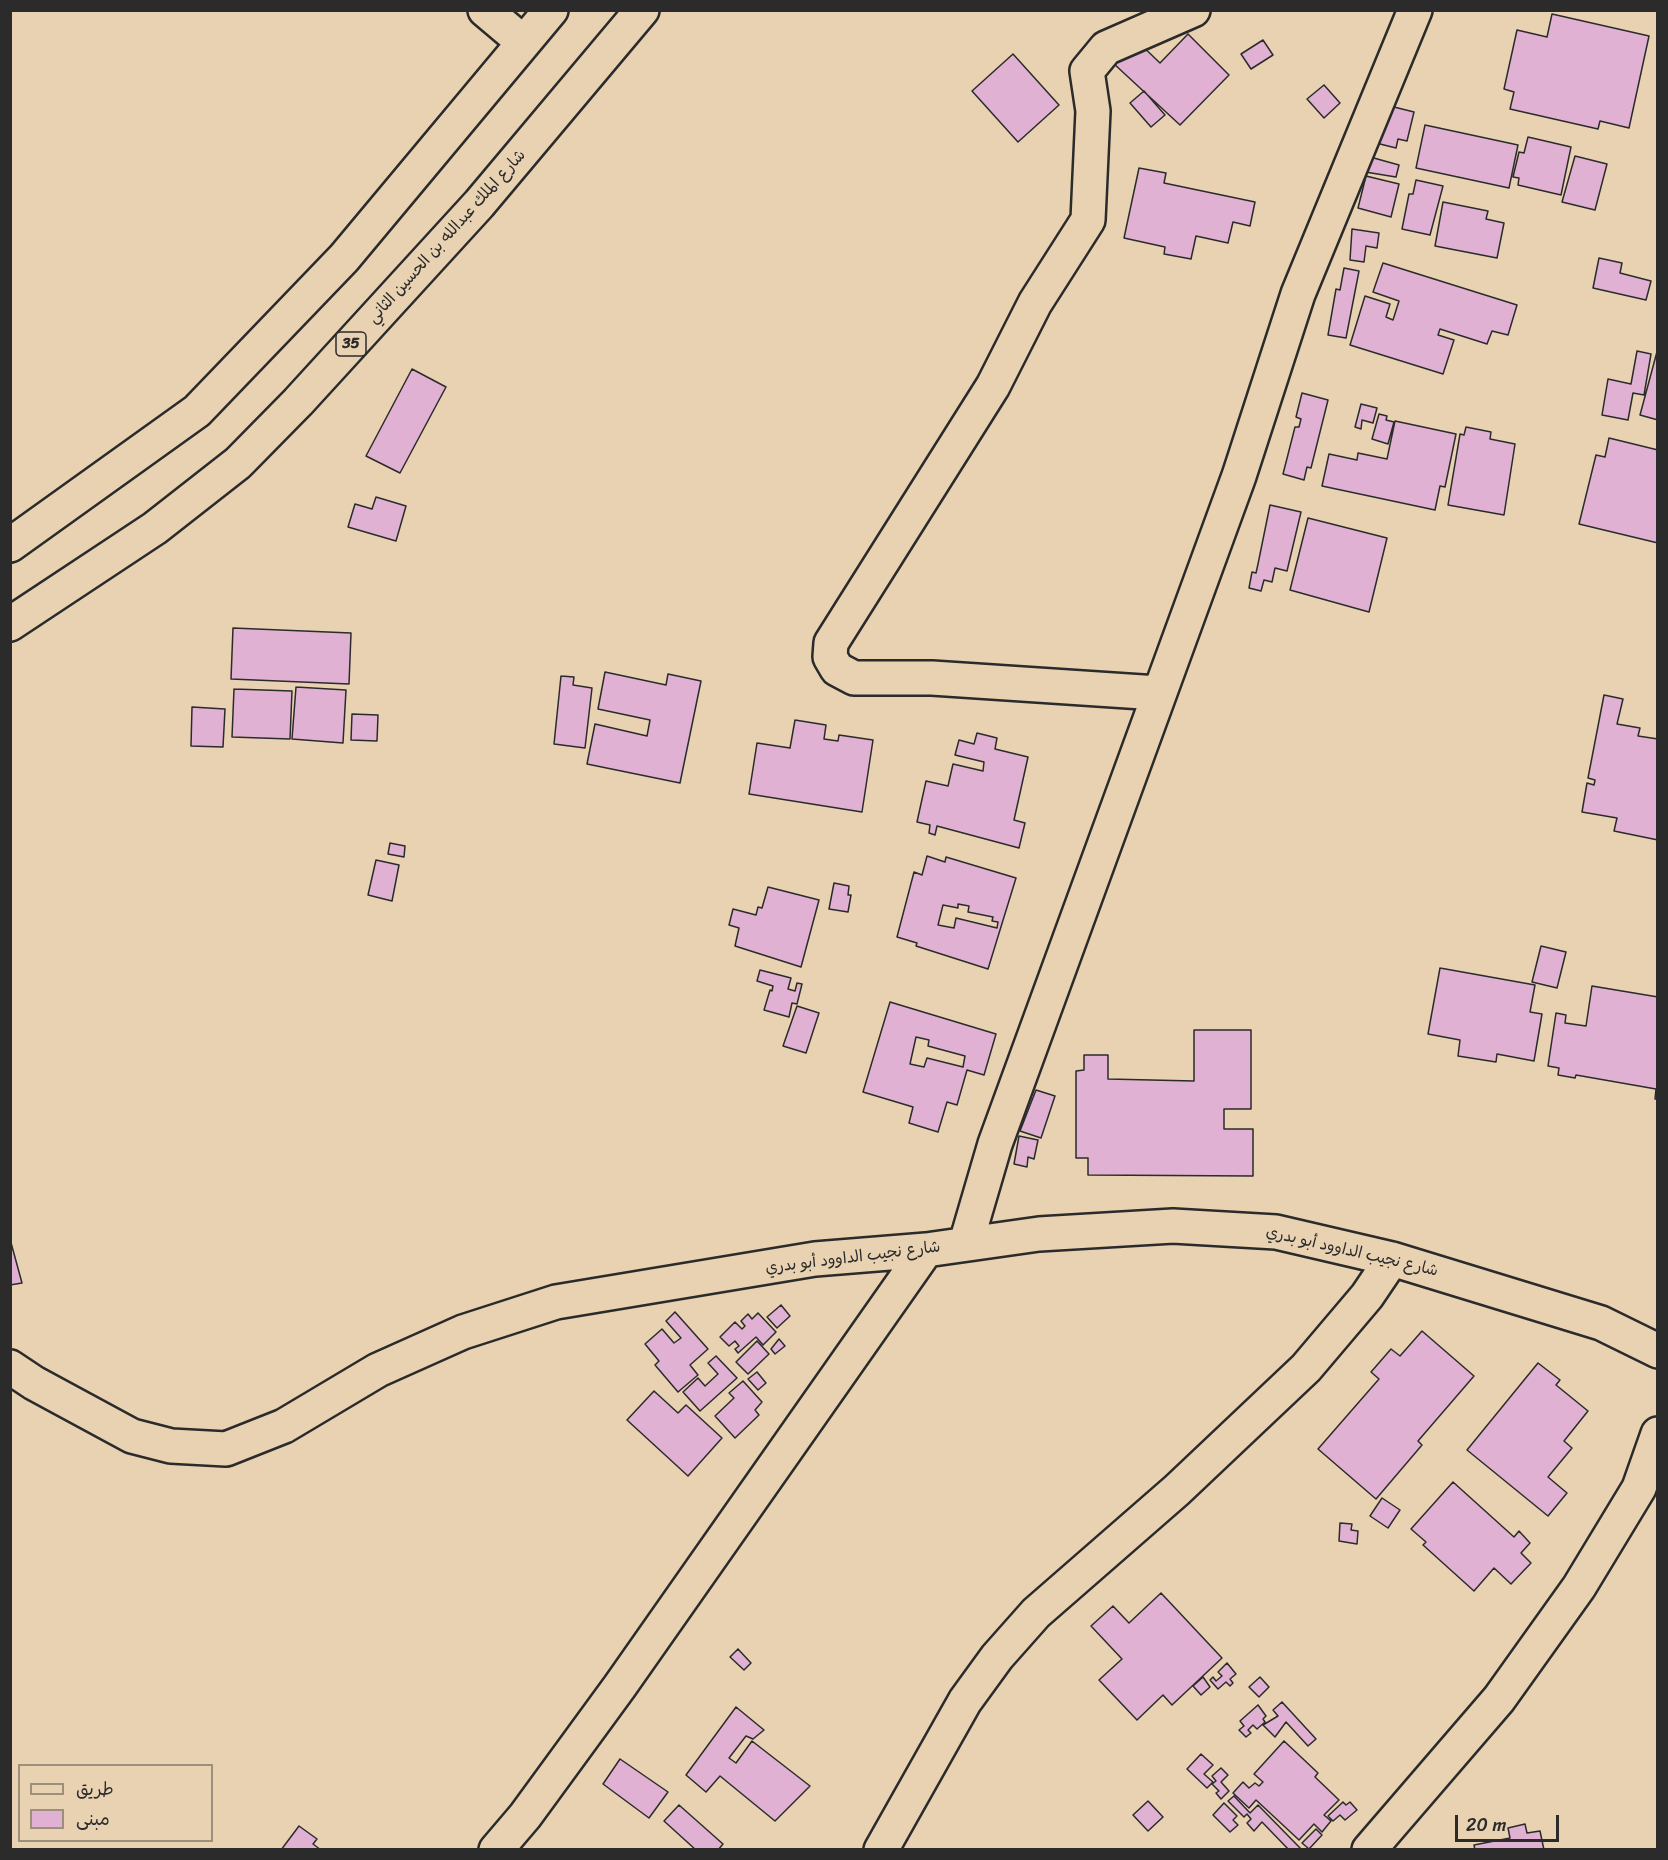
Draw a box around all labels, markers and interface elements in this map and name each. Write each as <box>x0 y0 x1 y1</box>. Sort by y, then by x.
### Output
street label: شارع الملك عبدالله بن الحسين الثاني <box>364 146 530 328</box>
road number: 35 <box>336 332 366 356</box>
street label: شارع نجيب الداوود أبو بدري <box>1264 1223 1440 1281</box>
street label: شارع نجيب الداوود أبو بدري <box>764 1238 942 1278</box>
legend <box>18 1764 213 1842</box>
text: طريق <box>76 1773 114 1805</box>
text: مبنى <box>76 1803 110 1835</box>
scale bar <box>1458 1803 1562 1841</box>
text: 20 m <box>1466 1809 1506 1841</box>

